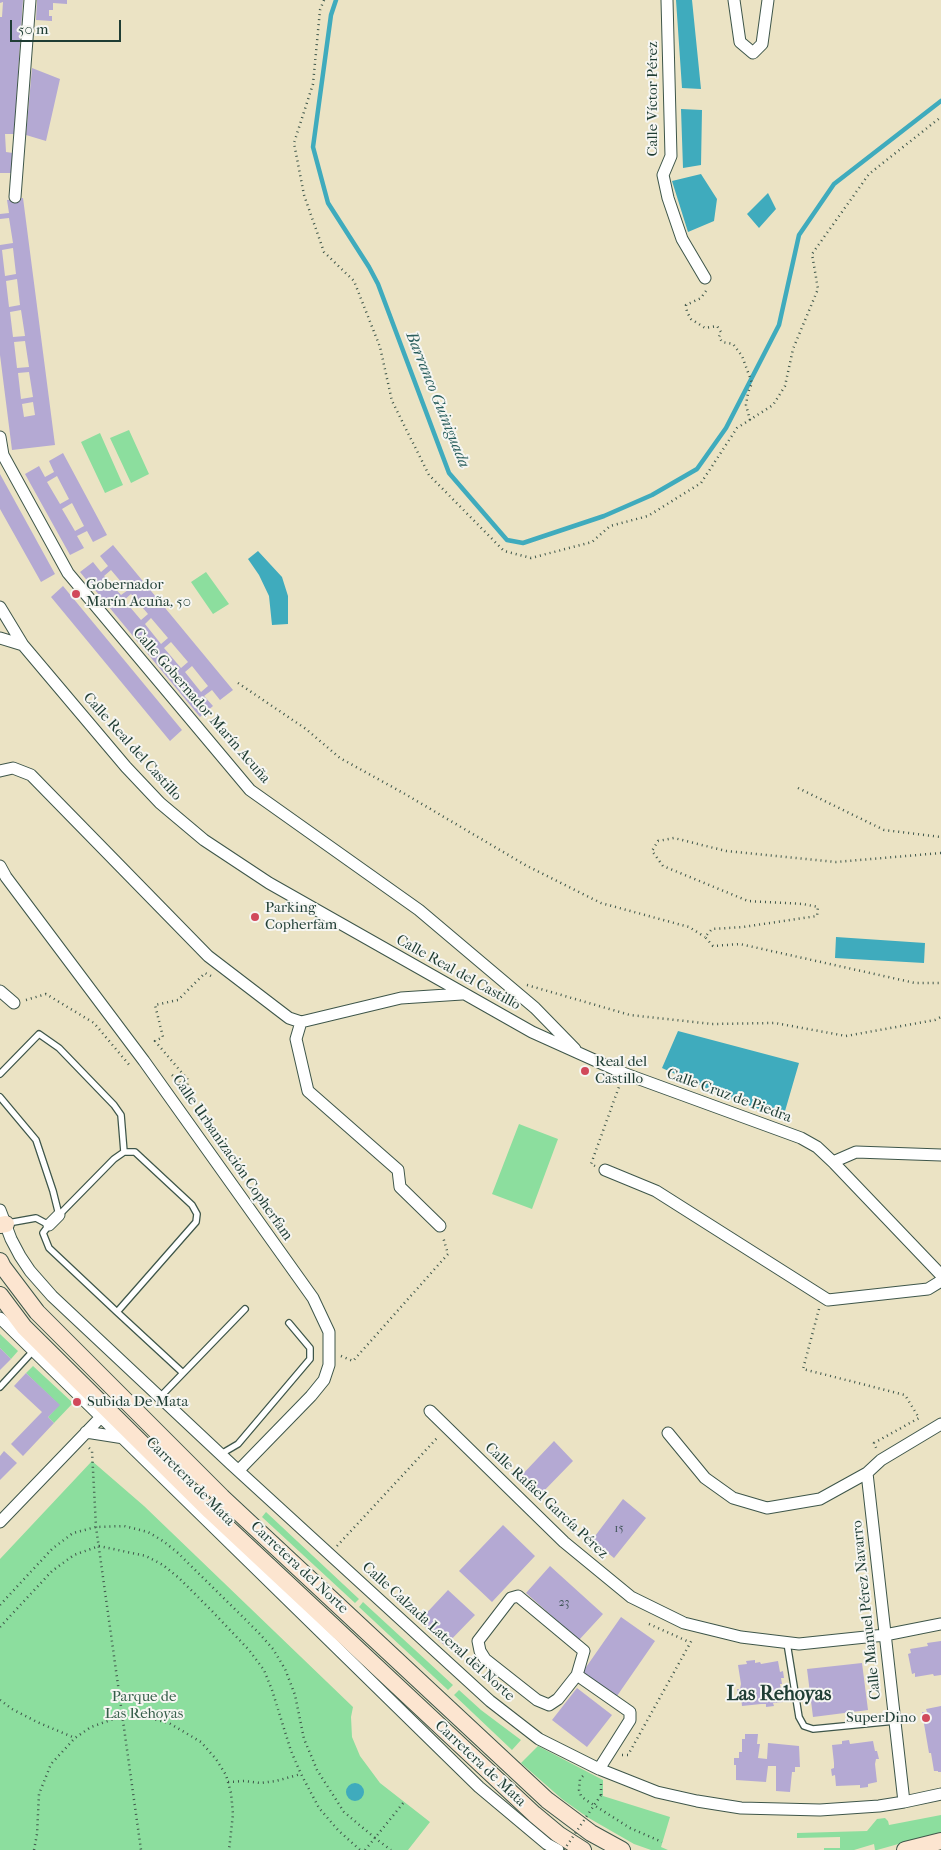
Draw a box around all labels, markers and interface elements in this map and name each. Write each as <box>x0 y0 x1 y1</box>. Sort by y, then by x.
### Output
scale bar <box>12 10 124 42</box>
text: 50 m <box>18 20 48 38</box>
street label: Calle Víctor Pérez <box>644 41 662 157</box>
water label: Barranco Guiniguada <box>401 329 473 471</box>
place label: Gobernador Marín Acuña, 50 <box>86 576 191 611</box>
marker: Gobernador Marín Acuña, 50 <box>70 588 82 600</box>
street label: Calle Gobernador Marín Acuña <box>128 624 274 788</box>
street label: Calle Real del Castillo <box>79 689 185 805</box>
place label: Parking Copherfam <box>265 899 337 934</box>
marker: Parking Copherfam <box>249 911 261 923</box>
street label: Calle Real del Castillo <box>393 931 523 1015</box>
place label: Real del Castillo <box>595 1053 647 1088</box>
marker: Real del Castillo <box>579 1065 591 1077</box>
street label: Calle Cruz de Piedra <box>664 1065 794 1127</box>
street label: Calle Urbanización Copherfam <box>168 1072 296 1244</box>
place label: Subida De Mata <box>87 1393 189 1411</box>
marker: Subida De Mata <box>71 1396 83 1408</box>
street label: Carretera de Mata <box>142 1434 238 1530</box>
street label: Calle Rafael García Pérez <box>481 1439 611 1563</box>
street label: Carretera del Norte <box>246 1518 352 1618</box>
street label: Calle Manuel Pérez Navarro <box>849 1519 885 1701</box>
house number: 15 <box>614 1522 624 1536</box>
street label: Calle Calzada Lateral del Norte <box>358 1559 518 1705</box>
house number: 23 <box>558 1596 570 1610</box>
district label: Las Rehoyas <box>727 1683 831 1707</box>
park label: Parque de Las Rehoyas <box>105 1688 183 1723</box>
place label: SuperDino <box>846 1709 916 1727</box>
marker: SuperDino <box>920 1712 932 1724</box>
street label: Carretera de Mata <box>431 1717 529 1811</box>

